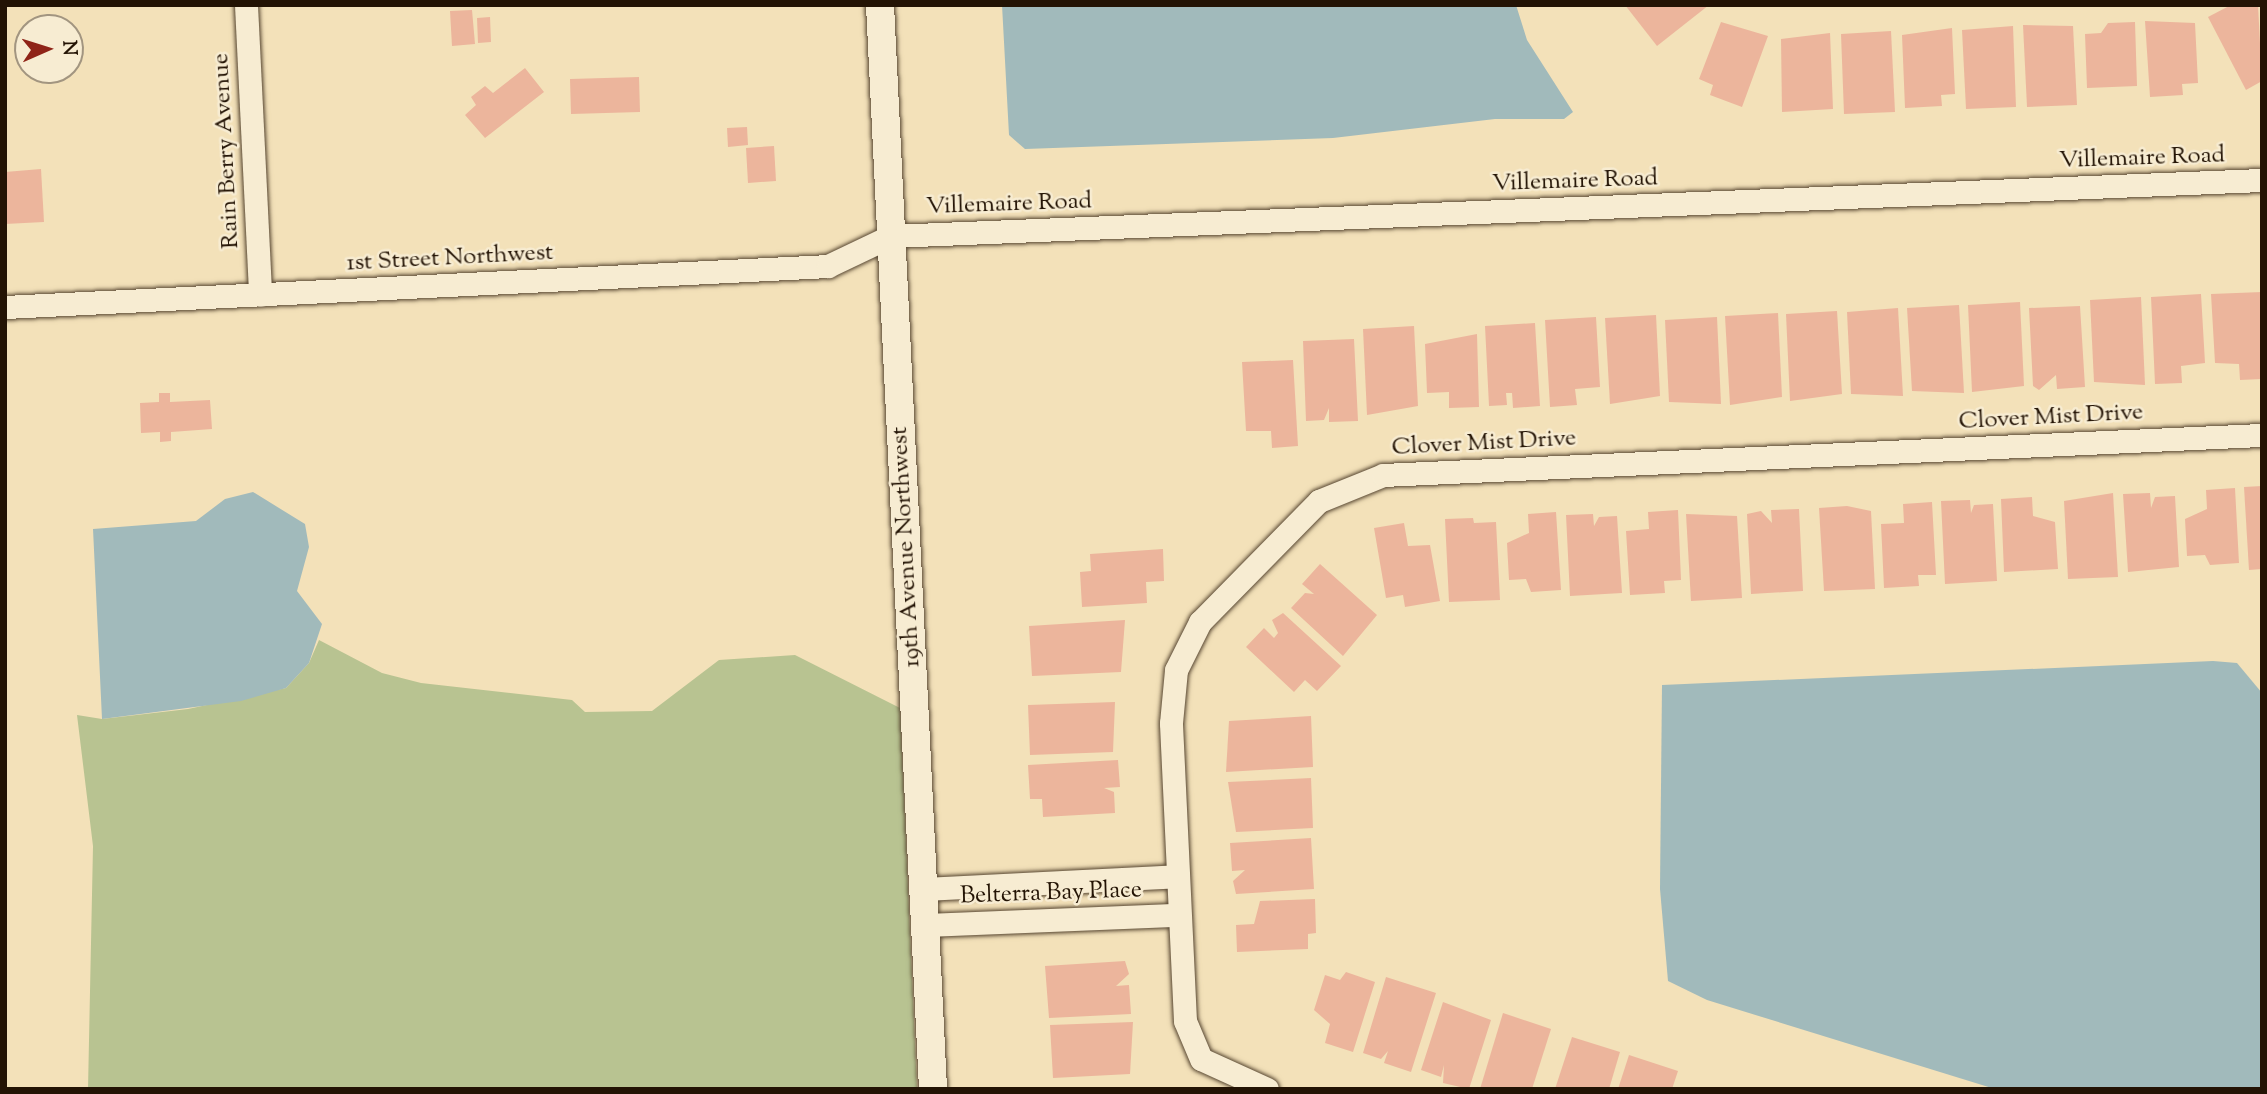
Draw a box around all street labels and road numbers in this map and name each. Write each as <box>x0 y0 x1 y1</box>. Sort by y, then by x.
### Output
street label: Rain Berry Avenue <box>207 52 247 250</box>
street label: Villemaire Road <box>2059 142 2225 176</box>
street label: Villemaire Road <box>1492 165 1658 199</box>
street label: Villemaire Road <box>926 188 1092 222</box>
street label: 1st Street Northwest <box>346 239 554 279</box>
street label: Clover Mist Drive <box>1958 399 2144 437</box>
street label: Clover Mist Drive <box>1391 425 1577 463</box>
street label: 19th Avenue Northwest <box>886 426 928 668</box>
street label: Belterra Bay Place <box>959 876 1143 912</box>

